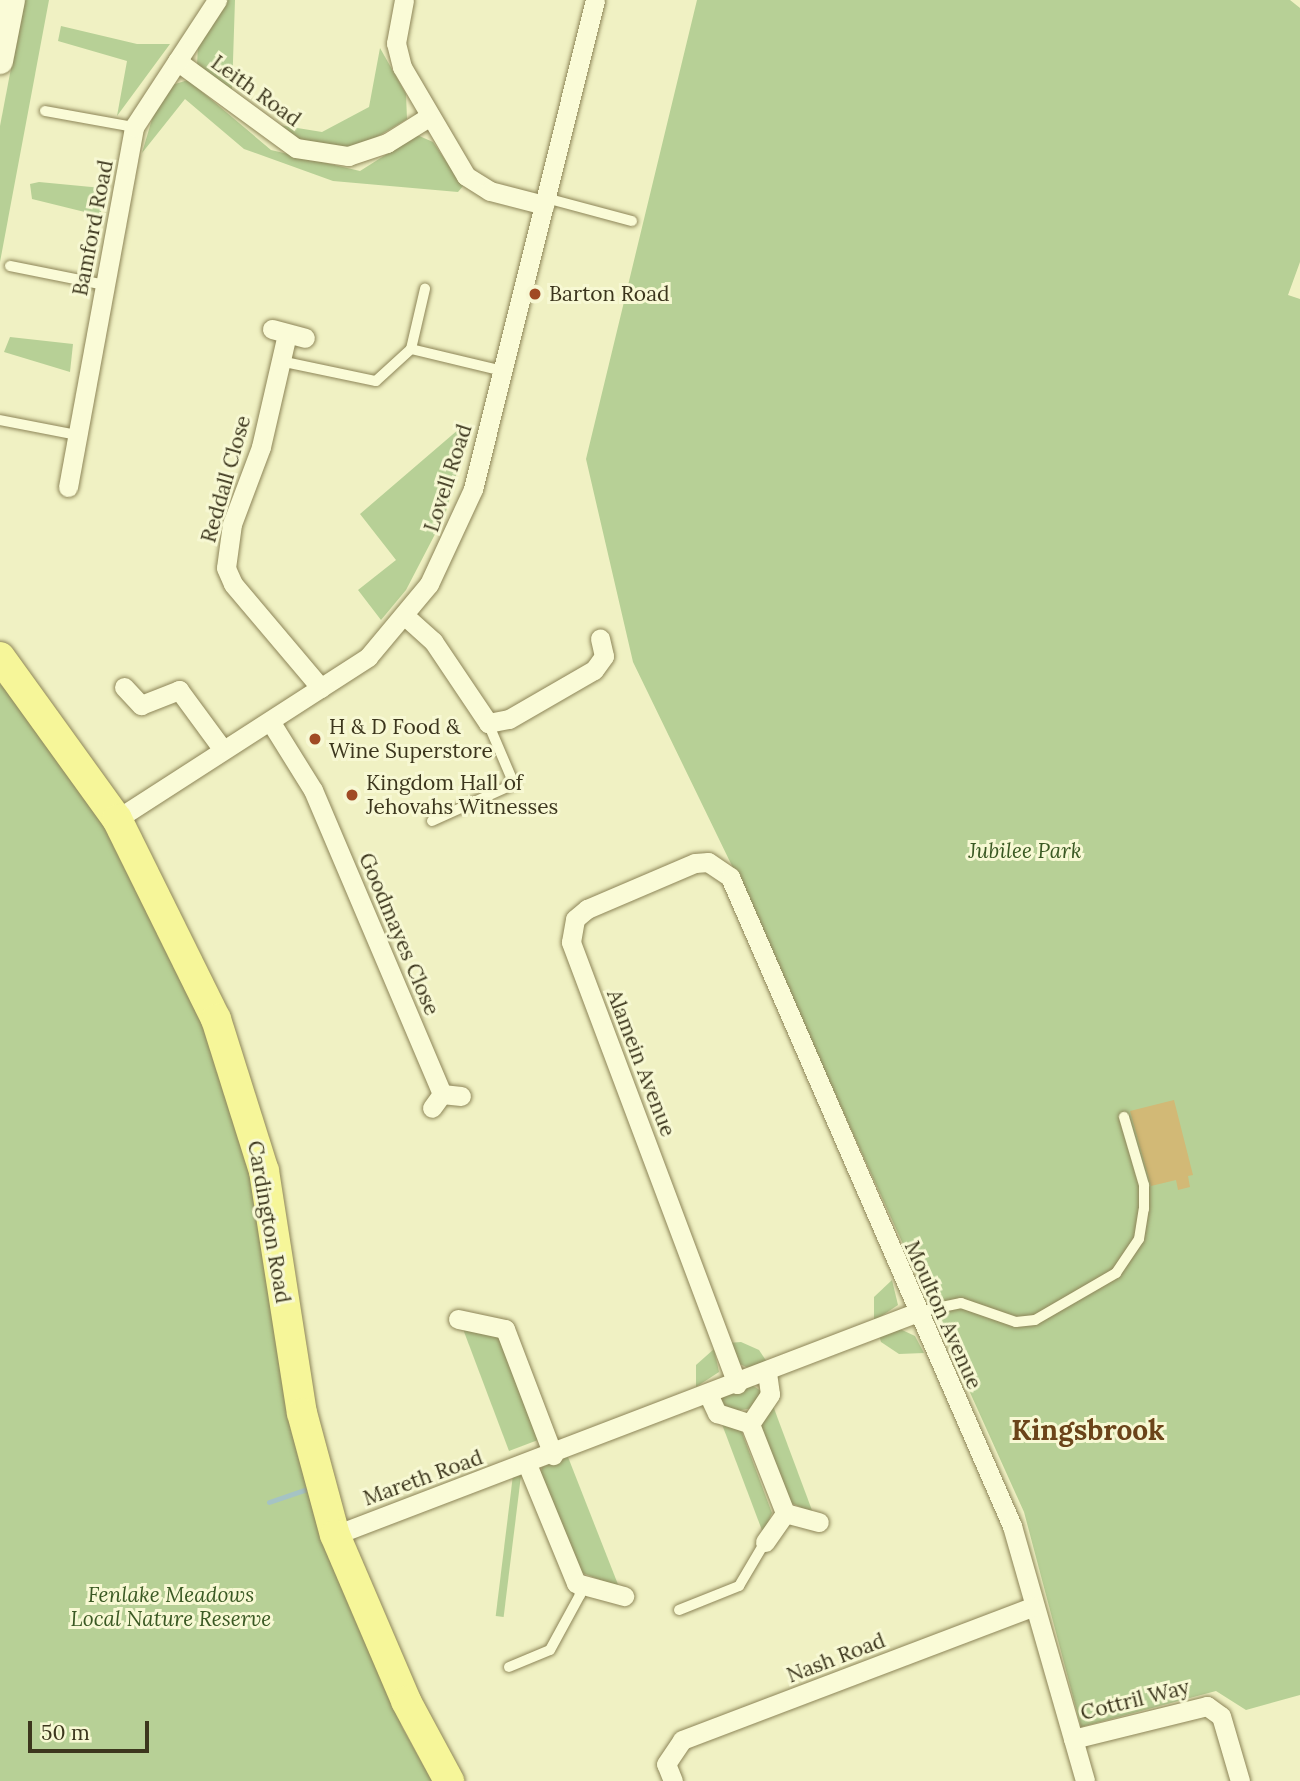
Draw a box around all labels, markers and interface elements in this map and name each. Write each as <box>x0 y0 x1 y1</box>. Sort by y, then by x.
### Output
street label: Leith Road <box>206 50 306 132</box>
street label: Bamford Road <box>67 158 119 298</box>
place label: Barton Road <box>549 281 670 307</box>
marker: Barton Road <box>527 286 543 302</box>
street label: Reddall Close <box>196 413 256 545</box>
street label: Lovell Road <box>419 421 477 535</box>
place label: H & D Food & Wine Superstore <box>329 714 493 764</box>
marker: H & D Food & Wine Superstore <box>307 731 323 747</box>
place label: Kingdom Hall of Jehovahs Witnesses <box>366 770 558 820</box>
marker: Kingdom Hall of Jehovahs Witnesses <box>344 787 360 803</box>
park label: Jubilee Park <box>968 838 1082 864</box>
street label: Goodmayes Close <box>353 849 445 1019</box>
street label: Alamein Avenue <box>601 986 681 1140</box>
street label: Cardington Road <box>242 1139 296 1305</box>
street label: Moulton Avenue <box>899 1237 987 1393</box>
district label: Kingsbrook <box>1011 1413 1165 1447</box>
street label: Mareth Road <box>360 1445 486 1511</box>
park label: Fenlake Meadows Local Nature Reserve <box>71 1582 271 1632</box>
street label: Nash Road <box>783 1628 889 1688</box>
street label: Cottril Way <box>1078 1674 1192 1726</box>
scale bar <box>32 1708 152 1752</box>
text: 50 m <box>41 1719 90 1746</box>

